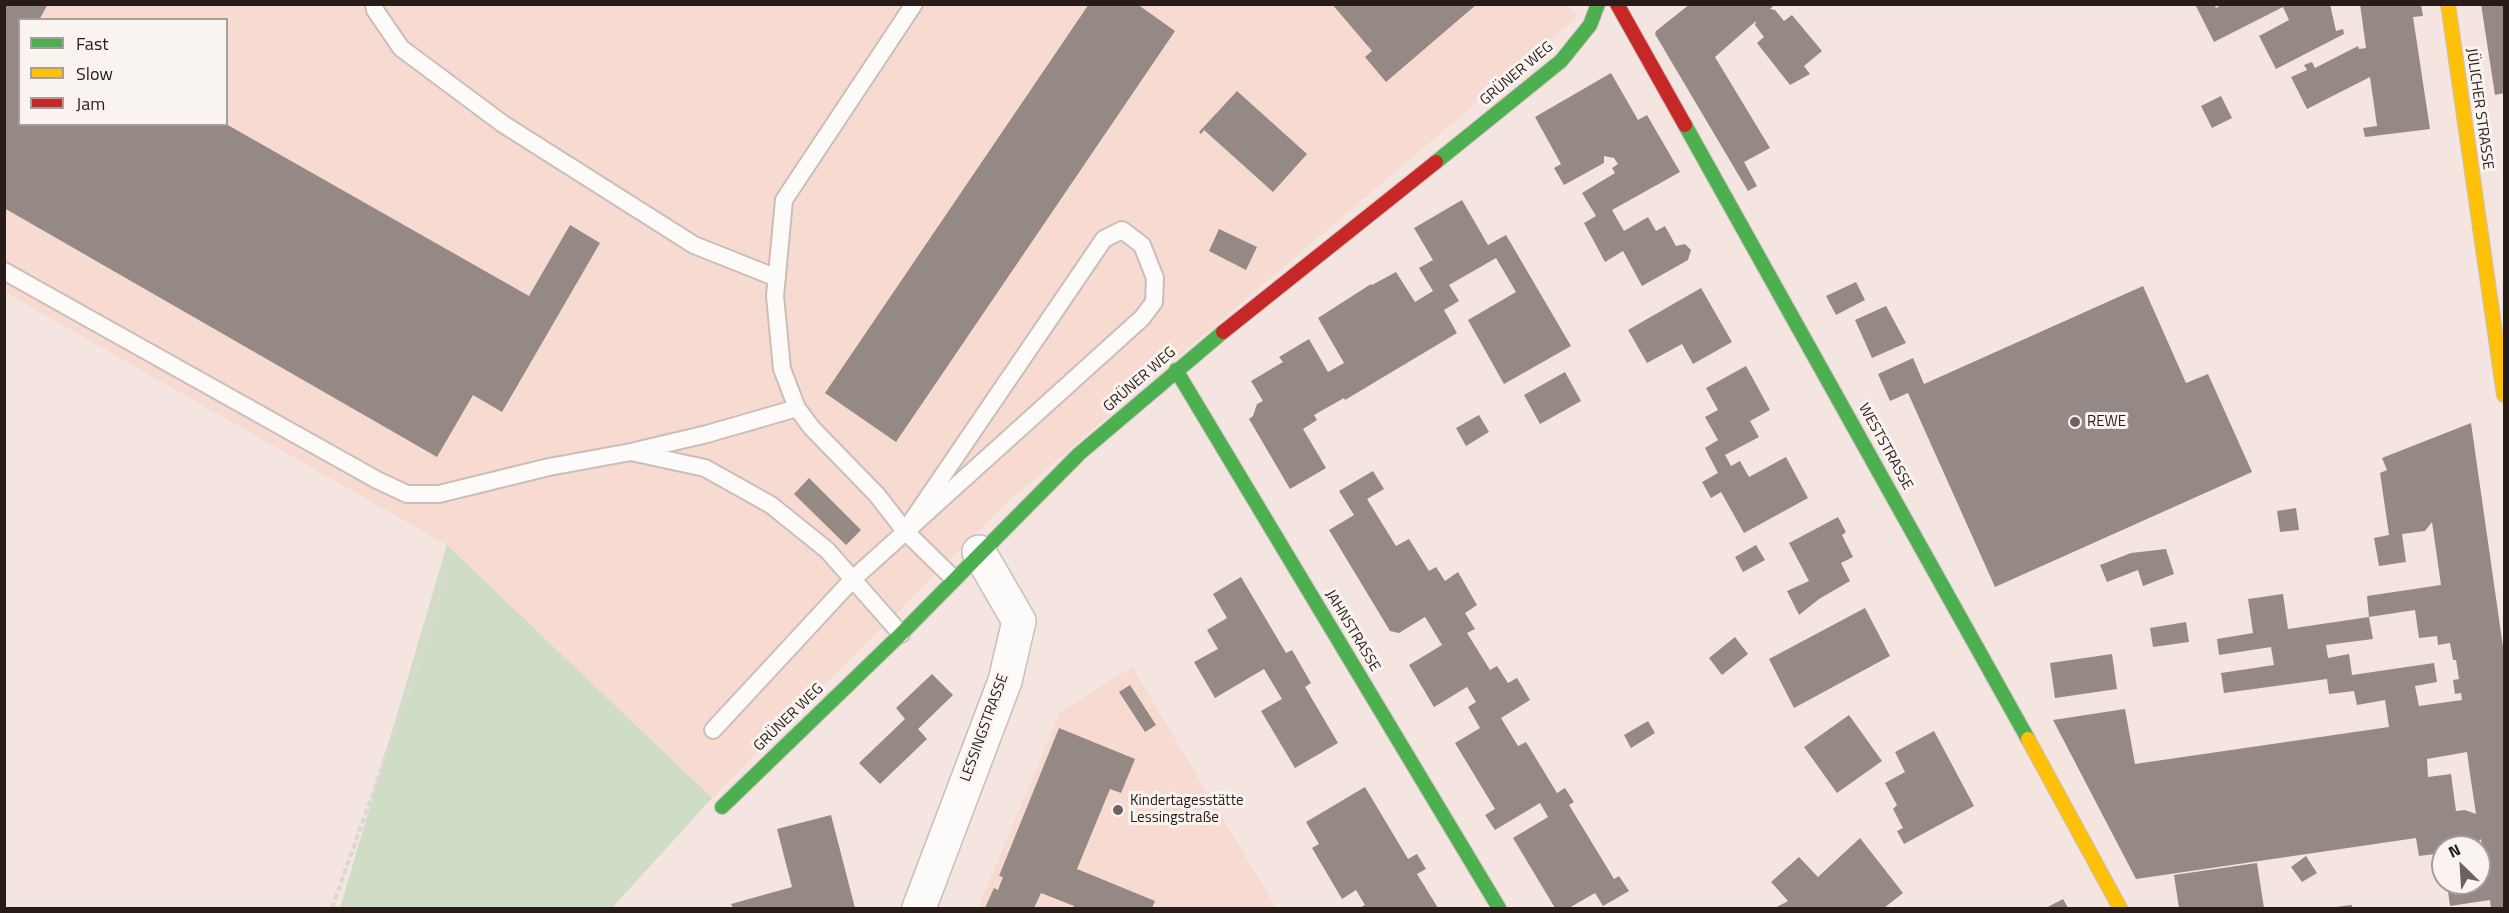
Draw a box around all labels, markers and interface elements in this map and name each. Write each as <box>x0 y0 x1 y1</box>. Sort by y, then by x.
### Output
legend <box>18 18 228 126</box>
text: Fast <box>76 30 109 57</box>
street label: GRÜNER WEG <box>1477 38 1557 110</box>
street label: JÜLICHER STRASSE <box>2462 47 2496 171</box>
text: Slow <box>76 60 113 87</box>
text: Jam <box>76 90 105 117</box>
street label: GRÜNER WEG <box>1100 344 1180 416</box>
street label: WESTSTRASSE <box>1854 401 1916 493</box>
place label: REWE <box>2087 413 2126 431</box>
marker: REWE <box>2068 415 2082 429</box>
street label: JAHNSTRASSE <box>1321 587 1383 675</box>
street label: LESSINGSTRASSE <box>957 672 1013 784</box>
street label: GRÜNER WEG <box>750 680 828 756</box>
place label: Kindertagesstätte Lessingstraße <box>1130 792 1243 827</box>
marker: Kindertagesstätte Lessingstraße <box>1111 803 1125 817</box>
north arrow <box>2431 835 2491 895</box>
text: N <box>2444 837 2464 864</box>

